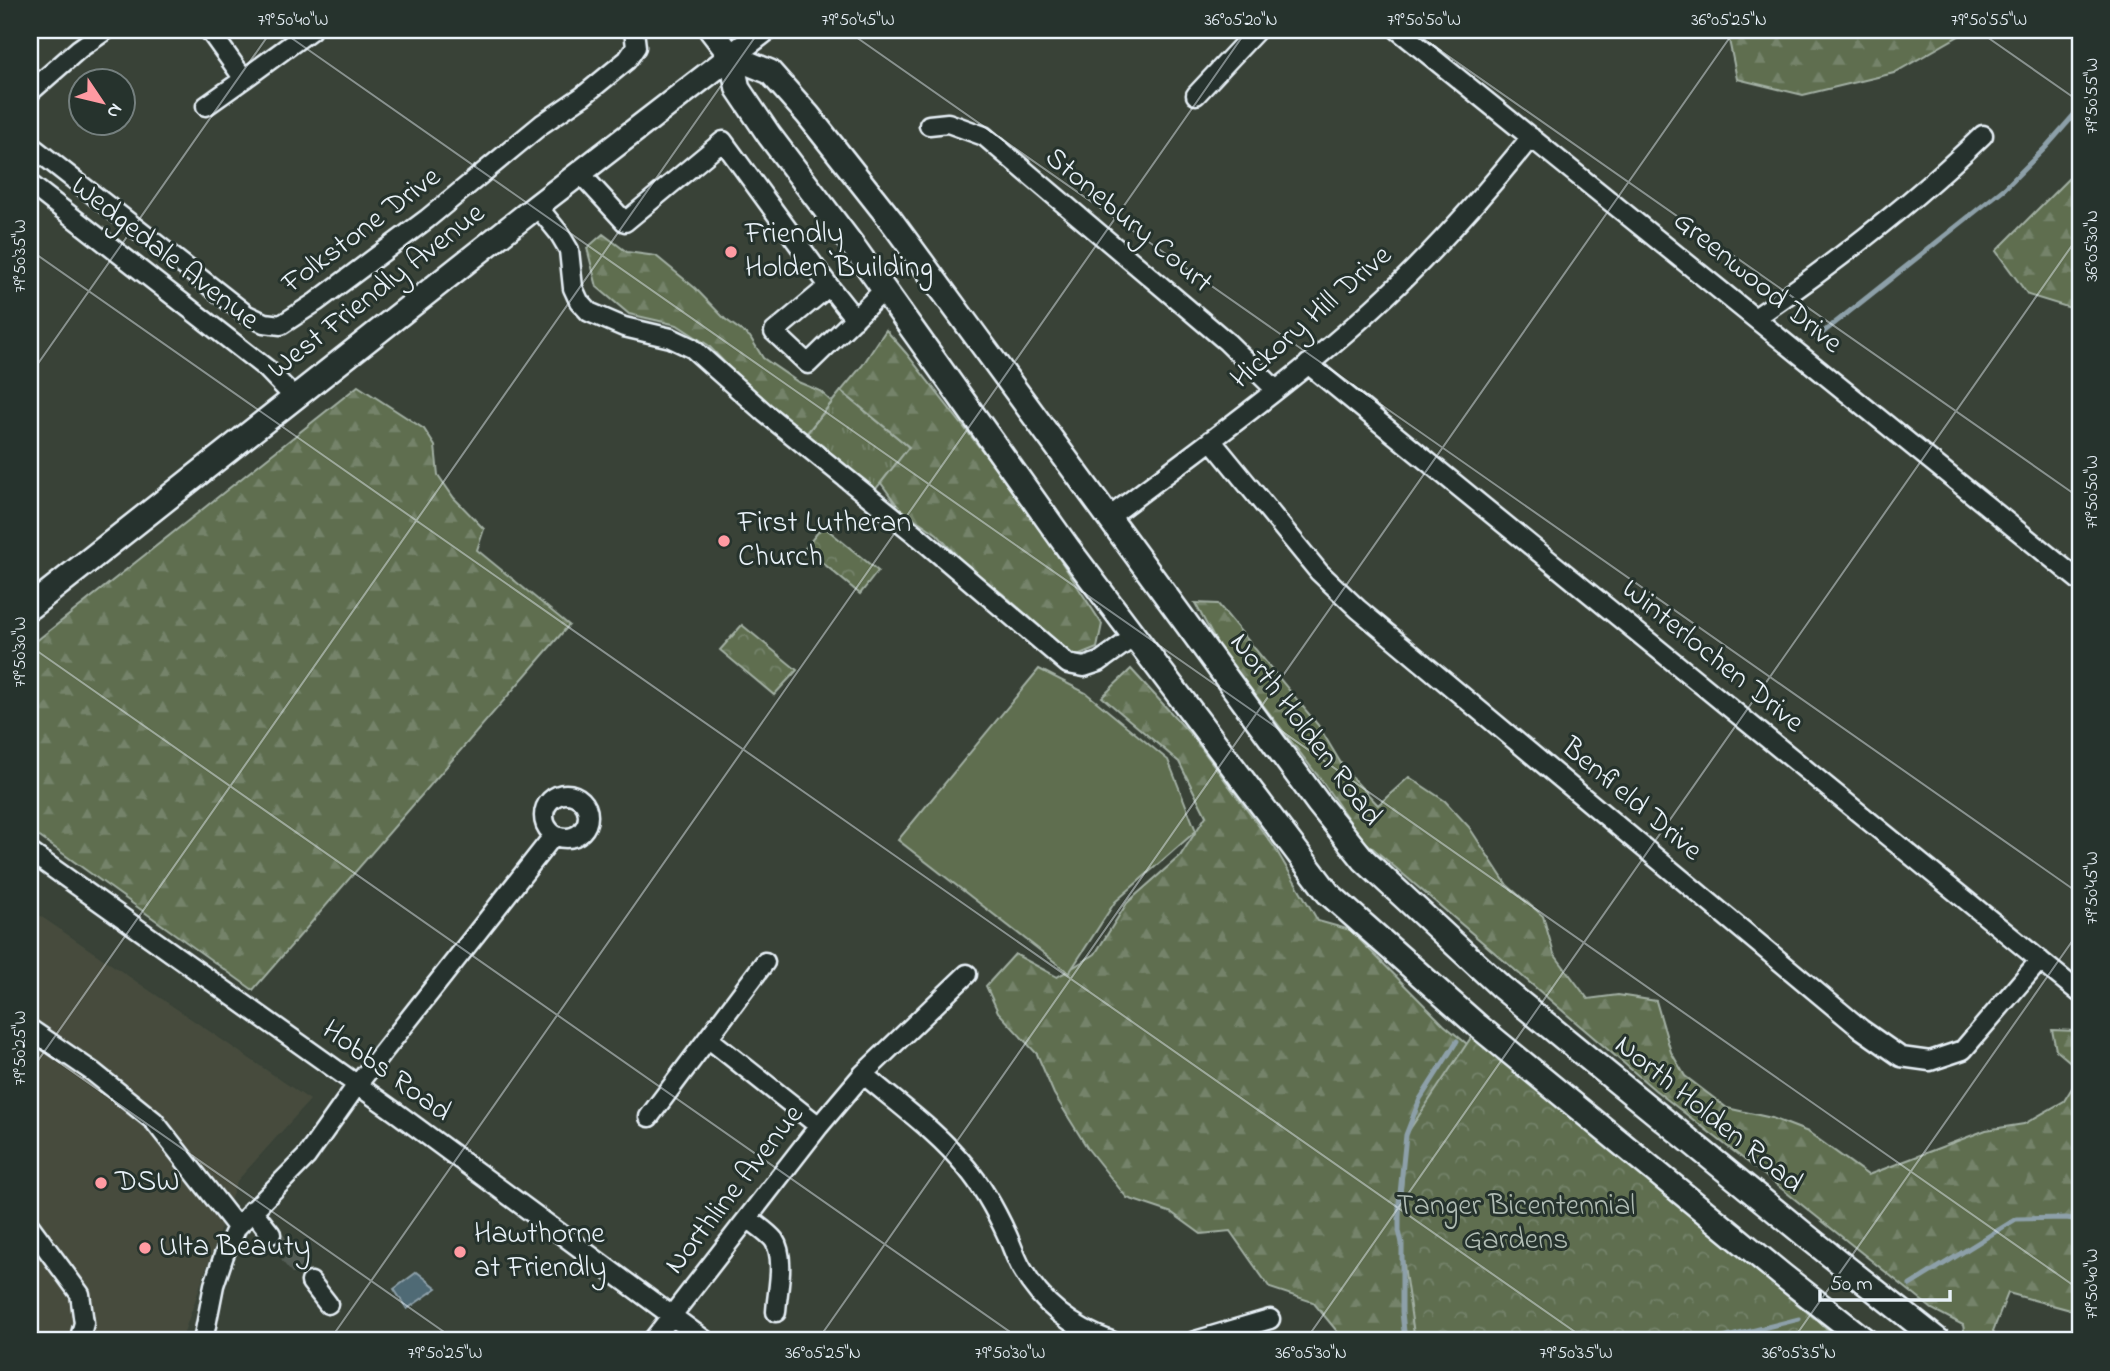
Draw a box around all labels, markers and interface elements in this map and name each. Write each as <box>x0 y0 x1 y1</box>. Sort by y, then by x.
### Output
text: 79°50'40"W <box>258 8 329 34</box>
text: 79°50'45"W <box>821 8 895 34</box>
text: 36°05'20"N <box>1204 8 1278 34</box>
text: 79°50'50"W <box>1387 8 1461 34</box>
text: 36°05'25"N <box>1691 8 1767 34</box>
text: 79°50'55"W <box>1951 8 2027 34</box>
text: 79°50'55"W <box>2080 58 2106 134</box>
north arrow <box>66 66 136 136</box>
text: N <box>99 97 129 123</box>
street label: Stonebury Court <box>1034 137 1222 305</box>
street label: Folkstone Drive <box>273 156 451 306</box>
street label: Wedgedale Avenue <box>60 166 268 342</box>
street label: West Friendly Avenue <box>259 193 496 391</box>
street label: Greenwood Drive <box>1663 201 1852 366</box>
text: 36°05'30"N <box>2080 210 2106 282</box>
place label: Friendly Holden Building <box>744 213 933 291</box>
text: 79°50'35"W <box>8 219 34 293</box>
street label: Hickory Hill Drive <box>1222 235 1403 401</box>
marker: Friendly Holden Building <box>723 244 739 260</box>
text: 79°50'50"W <box>2080 455 2106 529</box>
place label: First Lutheran Church <box>737 502 911 580</box>
marker: First Lutheran Church <box>716 533 732 549</box>
street label: Winterlochen Drive <box>1611 569 1813 745</box>
text: 79°50'30"W <box>8 616 34 688</box>
street label: North Holden Road <box>1218 624 1392 836</box>
street label: Benfield Drive <box>1550 727 1712 873</box>
text: 79°50'45"W <box>2080 851 2106 925</box>
text: 79°50'25"W <box>8 1010 34 1086</box>
street label: Hobbs Road <box>312 1010 460 1134</box>
street label: North Holden Road <box>1604 1025 1812 1205</box>
street label: Northline Avenue <box>654 1095 816 1284</box>
place label: DSW <box>114 1161 180 1205</box>
marker: DSW <box>93 1175 109 1191</box>
park label: Tanger Bicentennial Gardens <box>1397 1185 1635 1263</box>
place label: Hawthorne at Friendly <box>474 1213 606 1291</box>
place label: Ulta Beauty <box>159 1226 310 1270</box>
marker: Ulta Beauty <box>137 1240 153 1256</box>
marker: Hawthorne at Friendly <box>452 1244 468 1260</box>
text: 79°50'40"W <box>2080 1248 2106 1319</box>
scale bar <box>1820 1259 1949 1303</box>
text: 50 m <box>1830 1270 1873 1300</box>
text: 79°50'25"W <box>407 1341 483 1367</box>
text: 36°05'25"N <box>785 1341 861 1367</box>
text: 79°50'30"W <box>975 1341 1046 1367</box>
text: 36°05'30"N <box>1275 1341 1347 1367</box>
text: 79°50'35"W <box>1539 1341 1613 1367</box>
text: 36°05'35"N <box>1762 1341 1836 1367</box>

